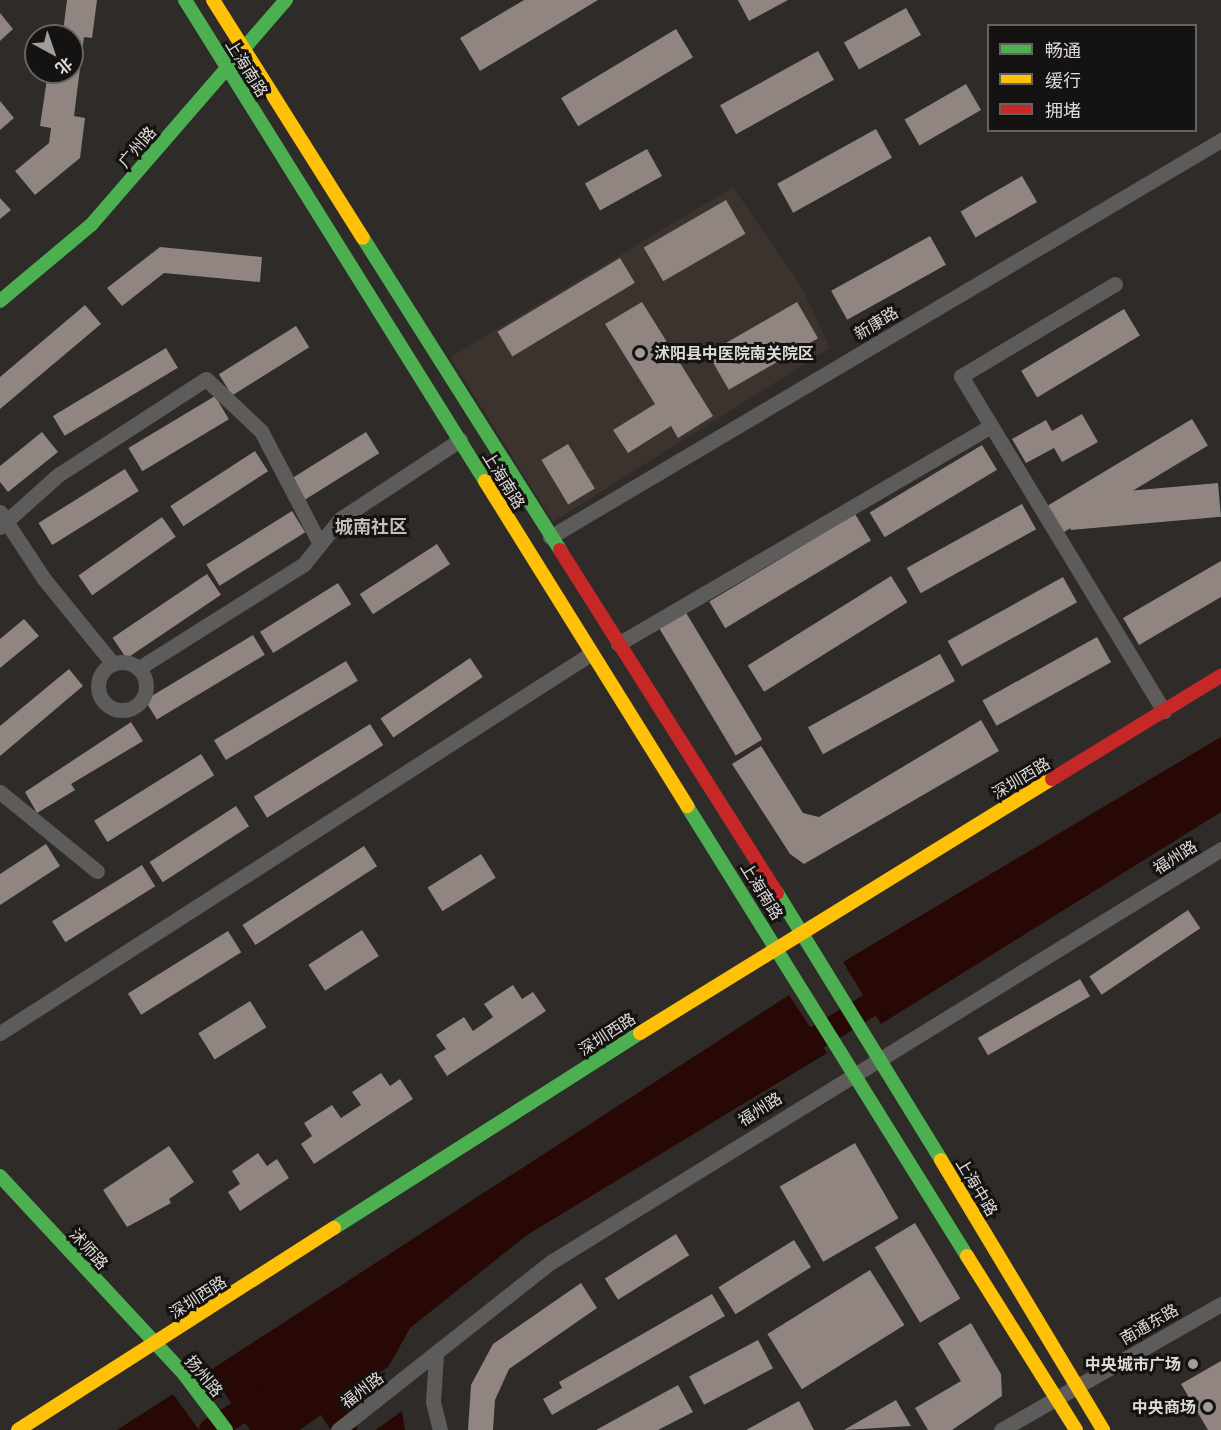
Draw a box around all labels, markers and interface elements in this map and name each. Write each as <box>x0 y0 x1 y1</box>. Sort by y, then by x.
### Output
north arrow <box>24 24 84 84</box>
legend <box>987 24 1197 132</box>
street label: 上海南路 <box>222 36 272 100</box>
text: 畅通 <box>1045 38 1081 63</box>
text: 北 <box>51 53 77 80</box>
text: 缓行 <box>1045 68 1081 93</box>
text: 拥堵 <box>1045 98 1081 123</box>
street label: 广州路 <box>114 123 160 171</box>
street label: 新康路 <box>850 302 902 344</box>
place label: 沭阳县中医院南关院区 <box>654 343 814 363</box>
marker: 沭阳县中医院南关院区 <box>631 344 649 362</box>
street label: 上海南路 <box>479 448 529 512</box>
district label: 城南社区 <box>335 516 407 538</box>
street label: 深圳西路 <box>989 753 1053 803</box>
street label: 福州路 <box>1150 836 1200 878</box>
street label: 上海南路 <box>737 859 787 923</box>
street label: 深圳西路 <box>575 1009 639 1059</box>
street label: 福州路 <box>735 1088 785 1130</box>
street label: 上海中路 <box>952 1155 1002 1219</box>
street label: 沭师路 <box>66 1225 112 1273</box>
street label: 深圳西路 <box>166 1272 230 1322</box>
street label: 南通东路 <box>1116 1300 1182 1348</box>
street label: 扬州路 <box>181 1351 227 1401</box>
place label: 中央城市广场 <box>1085 1354 1181 1374</box>
marker: 中央城市广场 <box>1186 1357 1200 1371</box>
street label: 福州路 <box>337 1368 387 1412</box>
place label: 中央商场 <box>1132 1397 1196 1417</box>
marker: 中央商场 <box>1201 1400 1215 1414</box>

